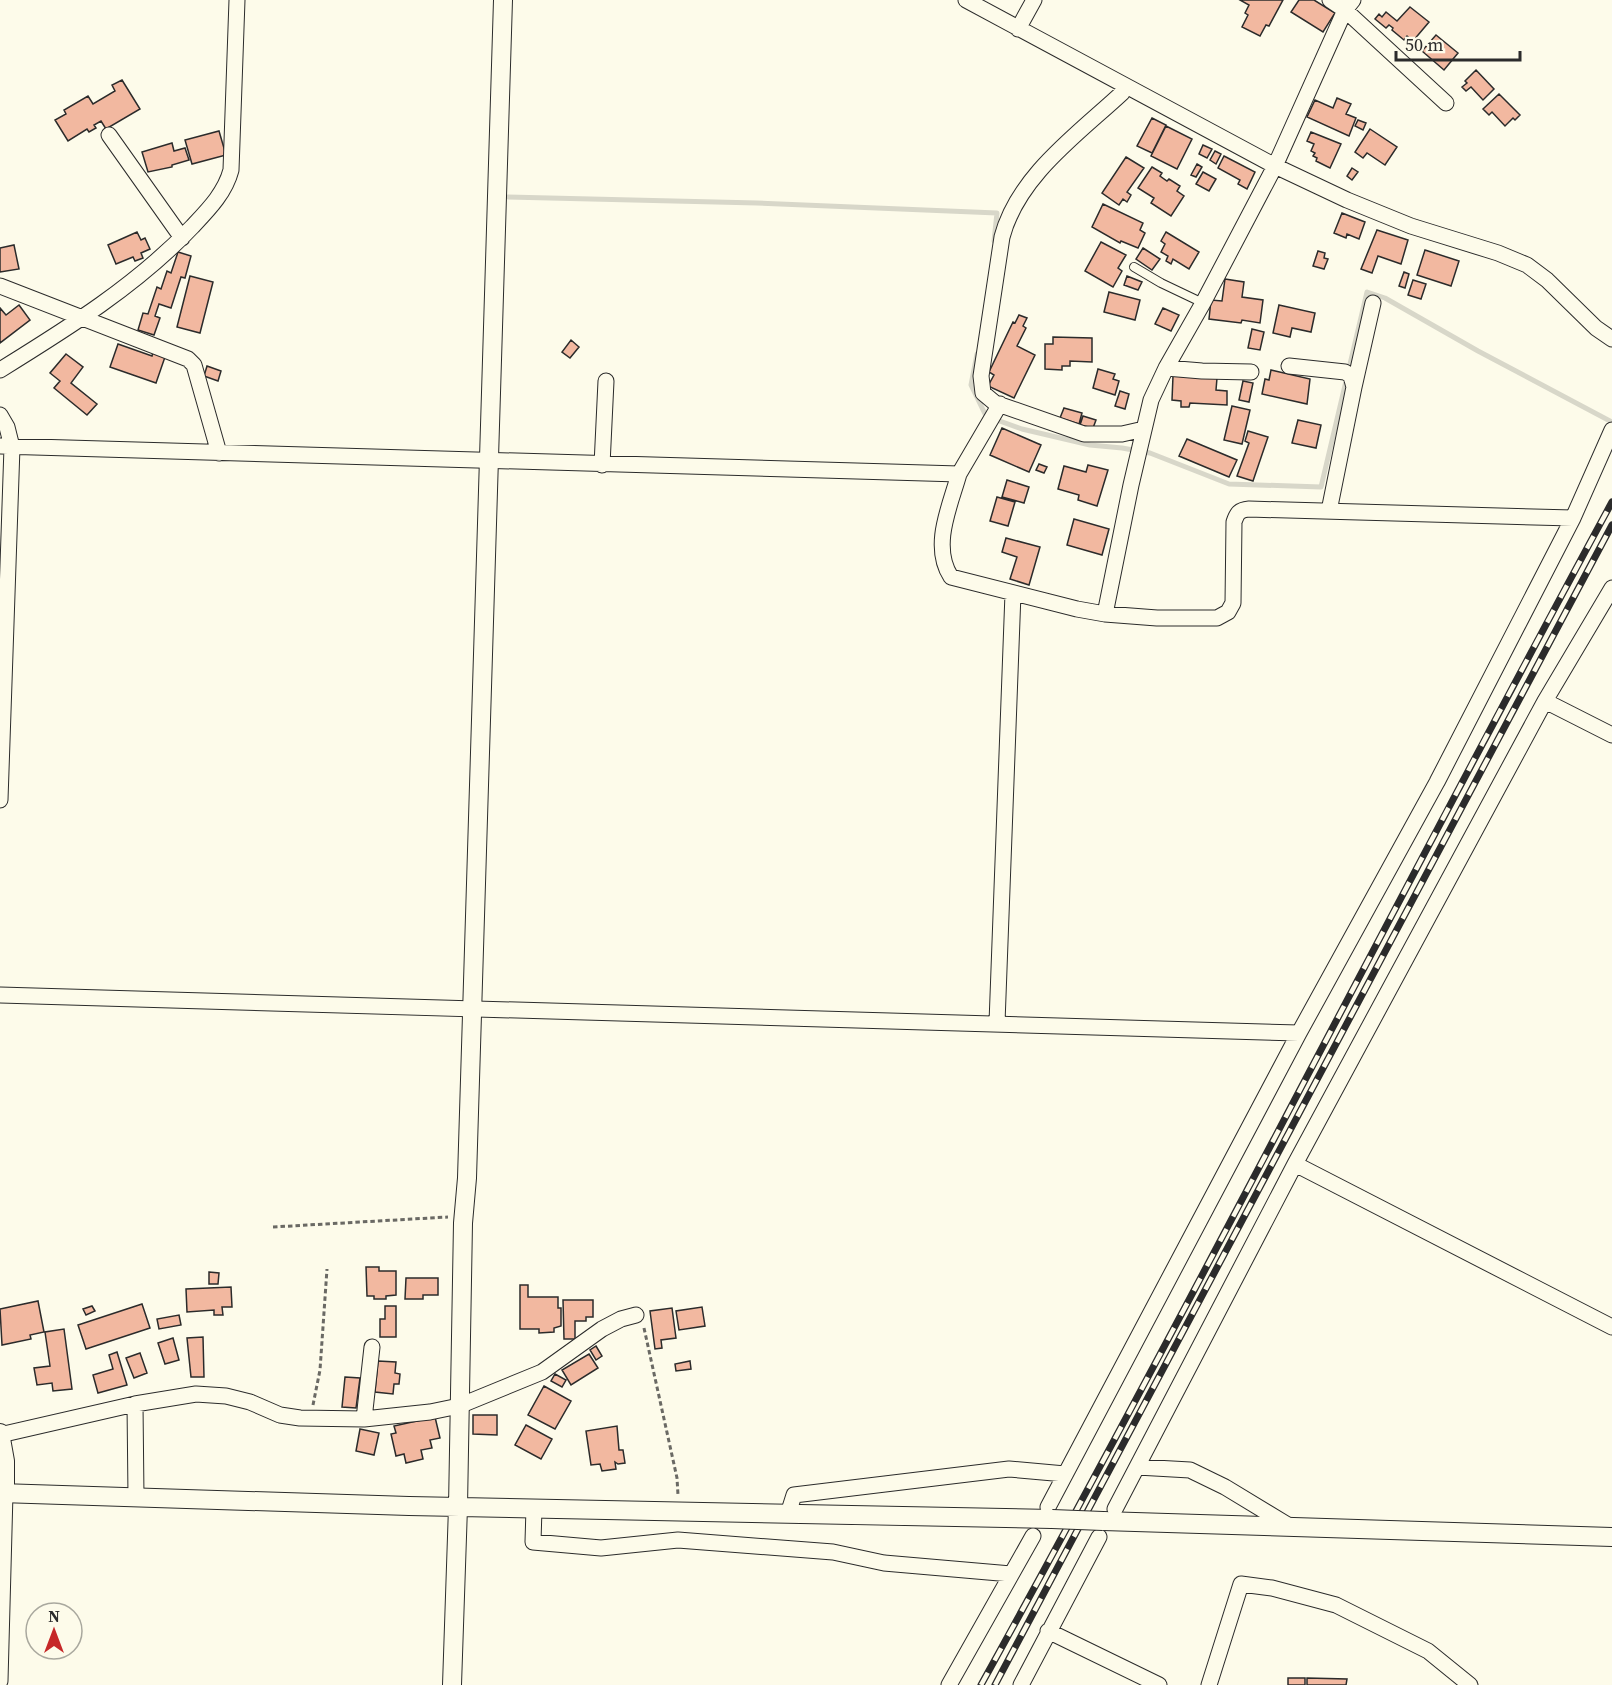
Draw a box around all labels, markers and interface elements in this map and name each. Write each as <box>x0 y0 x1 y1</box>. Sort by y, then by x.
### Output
scale bar <box>1396 24 1520 62</box>
text: 50 m <box>1405 32 1443 57</box>
north arrow <box>24 1601 84 1661</box>
text: N <box>48 1605 60 1627</box>

